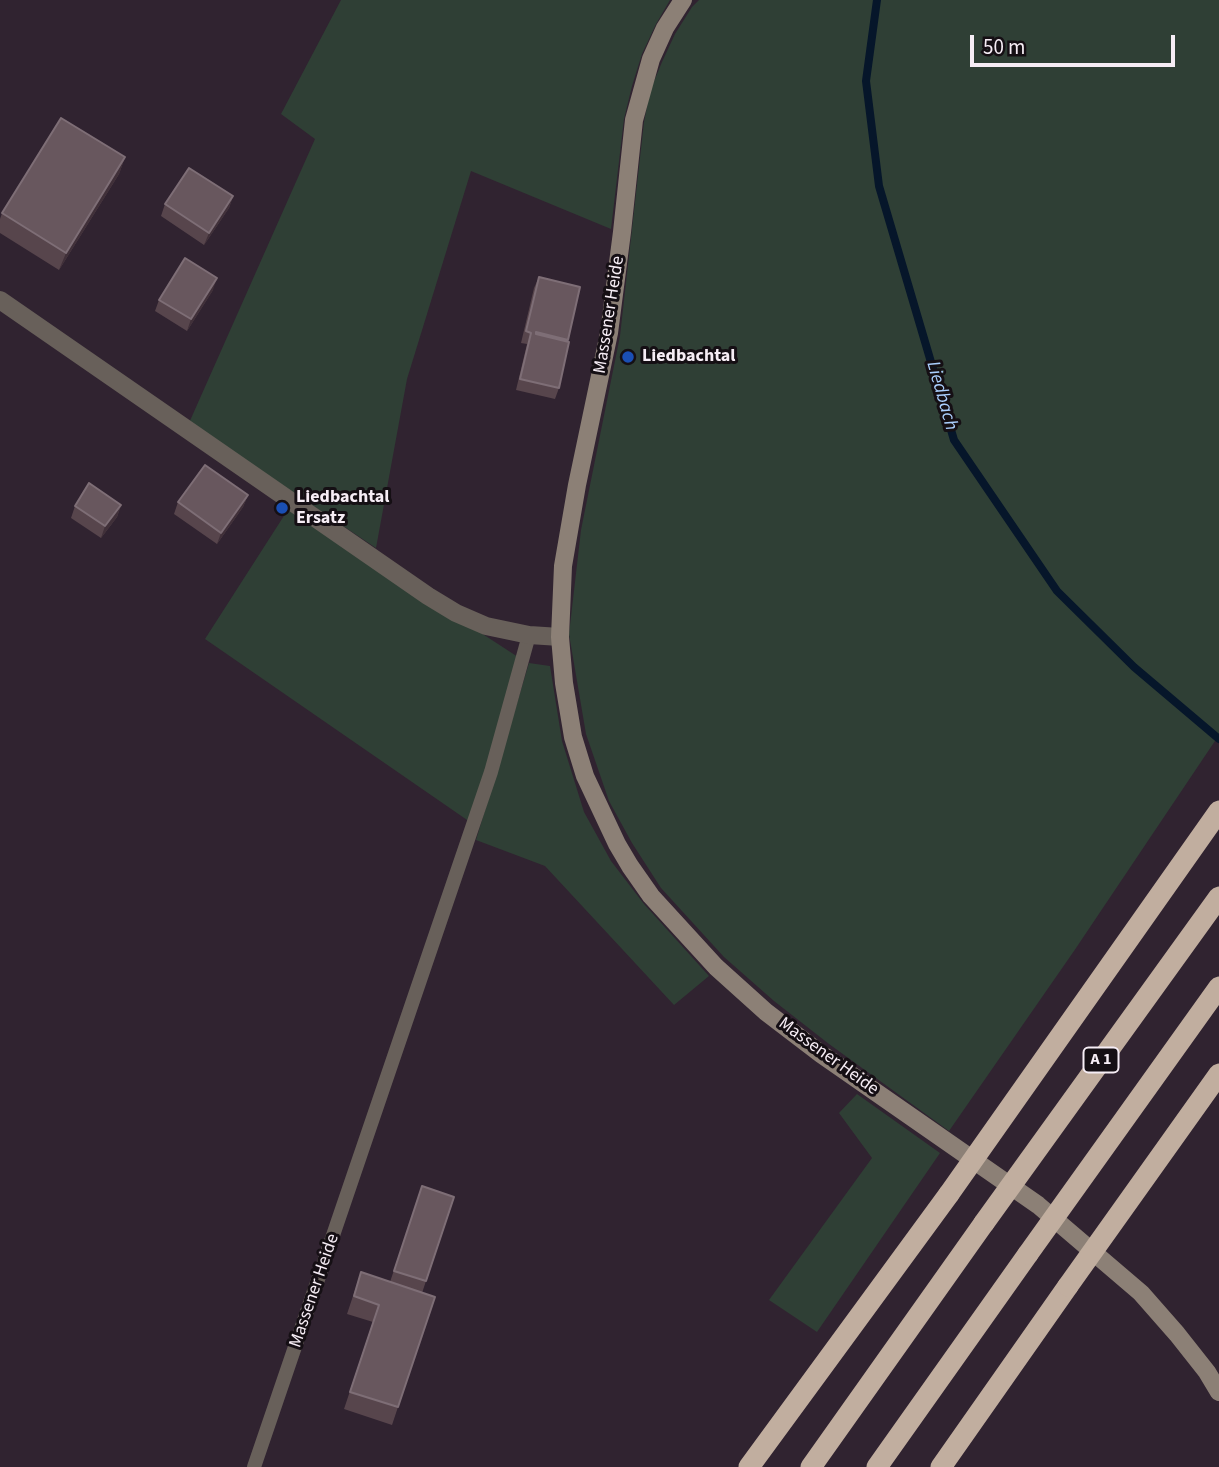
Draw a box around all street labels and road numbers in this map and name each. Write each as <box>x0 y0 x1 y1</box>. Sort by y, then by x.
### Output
street label: Massener Heide <box>590 255 630 375</box>
street label: Massener Heide <box>774 1013 882 1101</box>
road number: A 1 <box>1084 1048 1118 1072</box>
street label: Massener Heide <box>285 1231 345 1351</box>

